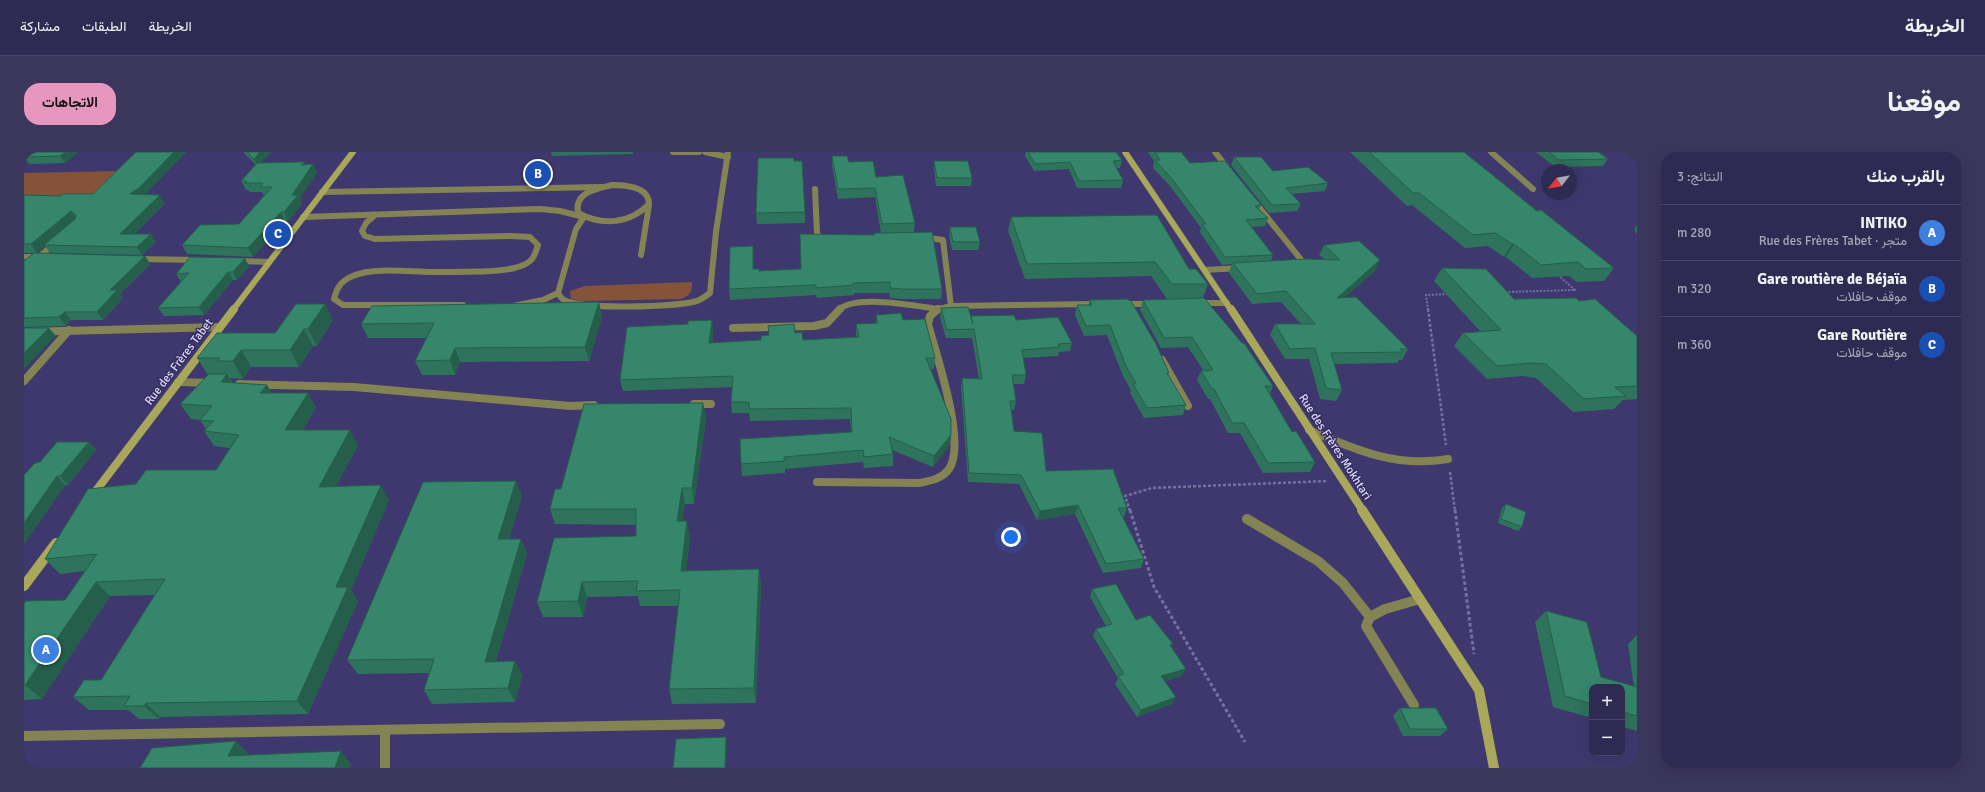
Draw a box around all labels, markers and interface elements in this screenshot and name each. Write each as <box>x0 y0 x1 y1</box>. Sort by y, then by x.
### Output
text: الخريطة <box>1905 14 1965 38</box>
text: مشاركة <box>20 18 60 35</box>
text: الطبقات <box>82 18 126 35</box>
text: الخريطة <box>148 18 192 35</box>
button: الاتجاهات <box>24 83 116 125</box>
text: موقعنا <box>1887 85 1961 119</box>
pin: B <box>525 159 551 189</box>
north arrow <box>1541 164 1577 200</box>
text: بالقرب منك <box>1867 166 1945 187</box>
text: النتائج: 3 <box>1677 169 1723 185</box>
text: INTIKO <box>1860 214 1907 232</box>
pin: C <box>265 219 291 249</box>
text: 280 m <box>1677 225 1711 241</box>
text: A <box>1928 225 1936 241</box>
text: متجر · Rue des Frères Tabet <box>1759 233 1907 249</box>
text: Gare routière de Béjaïa <box>1757 270 1907 288</box>
text: 320 m <box>1677 281 1711 297</box>
text: B <box>1928 281 1936 297</box>
text: موقف حافلات <box>1836 289 1907 305</box>
street label: Rue des Frères Tabet <box>142 316 216 408</box>
text: Gare Routière <box>1817 326 1907 344</box>
text: 360 m <box>1677 337 1711 353</box>
text: C <box>1928 337 1936 353</box>
text: موقف حافلات <box>1836 345 1907 361</box>
street label: Rue des Frères Mokhtari <box>1295 391 1375 503</box>
your location <box>1001 527 1021 547</box>
pin: A <box>33 635 59 665</box>
map controls <box>1589 684 1625 756</box>
button: + <box>1589 684 1625 720</box>
button: − <box>1589 720 1625 756</box>

